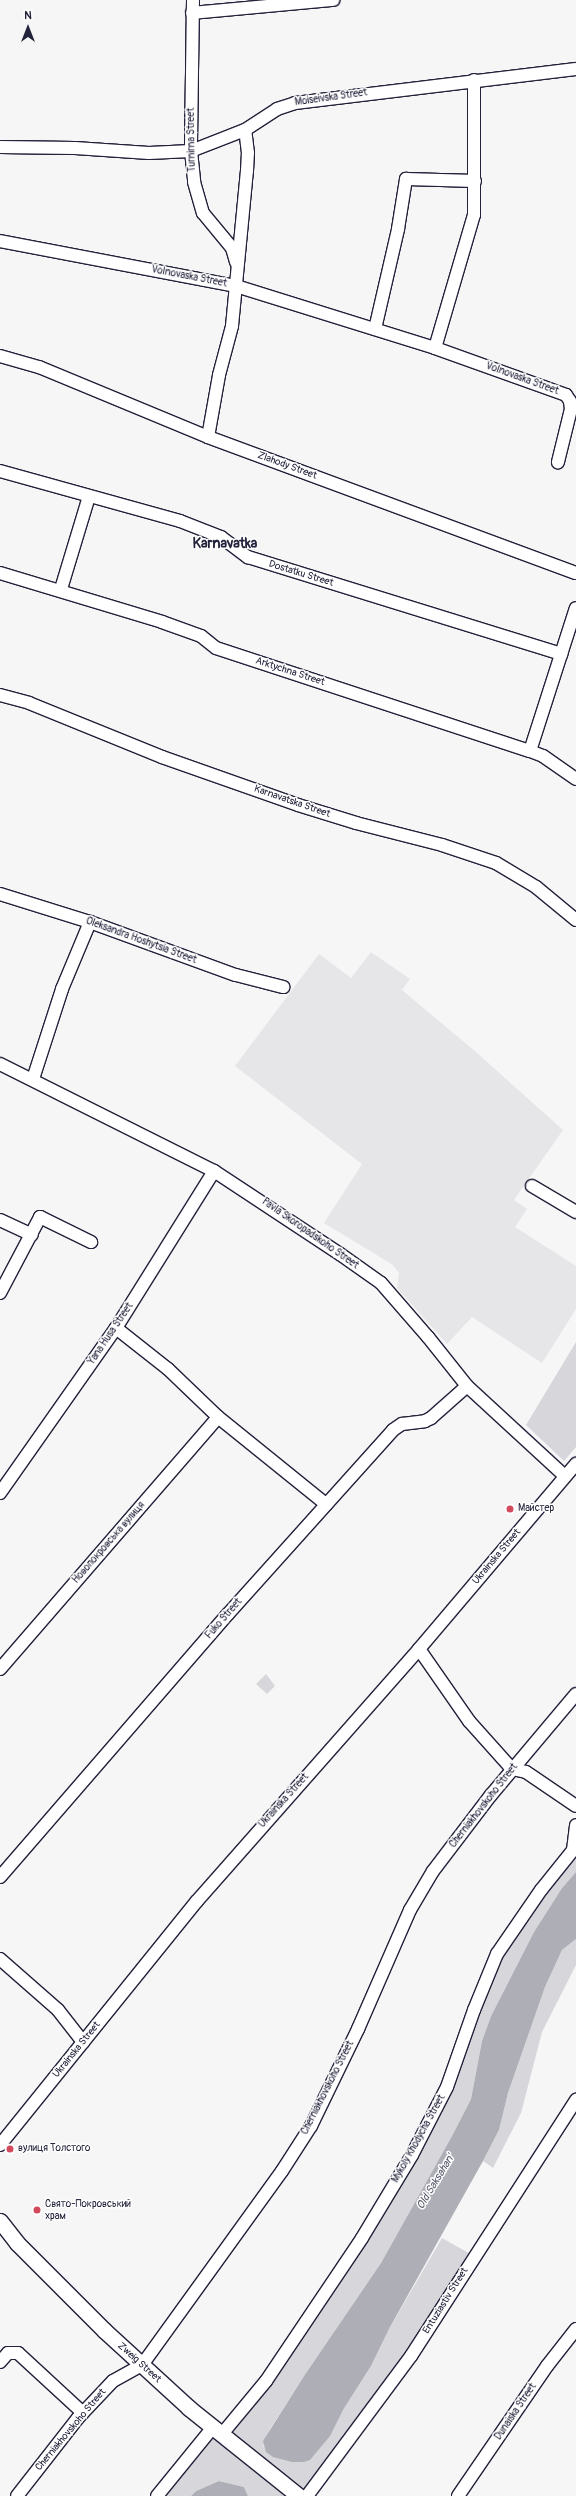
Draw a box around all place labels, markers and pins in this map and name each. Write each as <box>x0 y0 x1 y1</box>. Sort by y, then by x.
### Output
place label: Майстер <box>518 1503 554 1515</box>
marker: Майстер <box>505 1504 515 1514</box>
place label: вулиця Толстого <box>18 2143 90 2155</box>
marker: вулиця Толстого <box>5 2144 15 2154</box>
place label: Свято-Покровський храм <box>45 2198 131 2222</box>
marker: Свято-Покровський храм <box>32 2205 42 2215</box>

